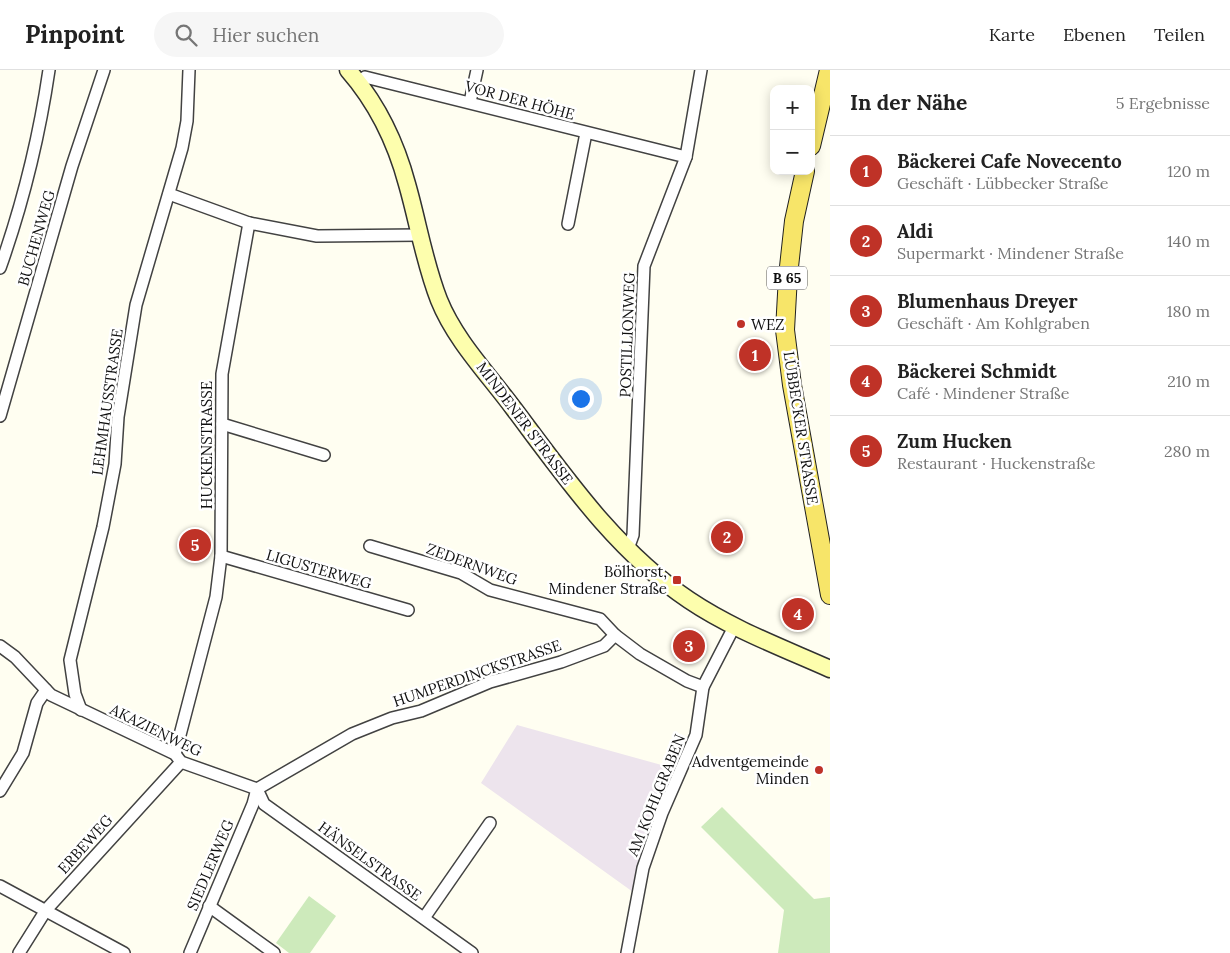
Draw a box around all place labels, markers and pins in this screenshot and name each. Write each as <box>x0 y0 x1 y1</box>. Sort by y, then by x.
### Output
place label: WEZ <box>751 315 784 334</box>
marker: WEZ <box>735 318 747 330</box>
pin: 1 <box>739 336 771 374</box>
pin: 2 <box>711 518 743 556</box>
pin: 5 <box>179 526 211 564</box>
place label: Bölhorst, Mindener Straße <box>548 562 667 598</box>
marker: Bölhorst, Mindener Straße <box>671 574 683 586</box>
pin: 4 <box>782 595 814 633</box>
pin: 3 <box>673 627 705 665</box>
place label: Adventgemeinde Minden <box>691 752 809 788</box>
marker: Adventgemeinde Minden <box>813 764 825 776</box>

